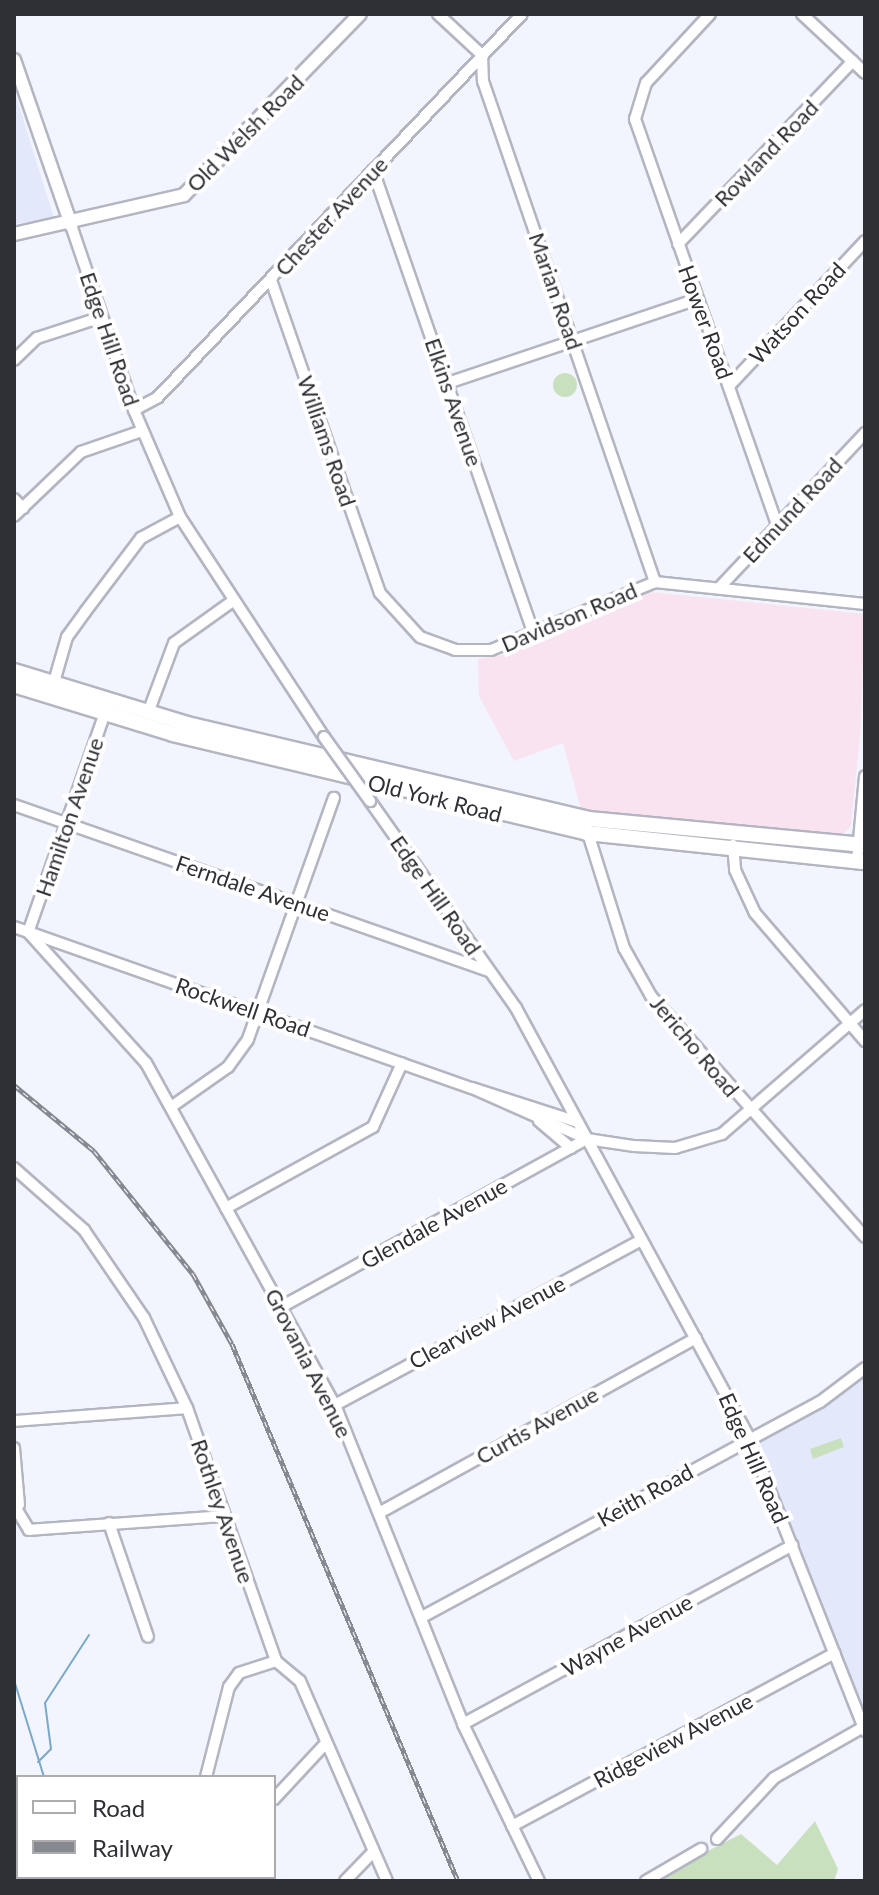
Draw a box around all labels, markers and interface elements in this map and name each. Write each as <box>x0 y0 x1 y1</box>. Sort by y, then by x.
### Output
street label: Old Welsh Road <box>181 69 309 197</box>
street label: Rowland Road <box>709 94 823 212</box>
street label: Chester Avenue <box>269 151 393 281</box>
street label: Marian Road <box>524 229 588 353</box>
street label: Watson Road <box>743 257 851 369</box>
street label: Hower Road <box>673 261 739 383</box>
street label: Edge Hill Road <box>75 269 145 409</box>
street label: Elkins Avenue <box>420 334 488 470</box>
street label: Williams Road <box>292 372 362 510</box>
street label: Edmund Road <box>737 452 847 568</box>
street label: Davidson Road <box>497 577 641 657</box>
street label: Hamilton Avenue <box>29 734 109 900</box>
street label: Old York Road <box>365 769 505 827</box>
street label: Edge Hill Road <box>385 830 487 960</box>
street label: Ferndale Avenue <box>172 849 334 927</box>
street label: Rockwell Road <box>172 972 314 1042</box>
street label: Jericho Road <box>645 990 745 1102</box>
street label: Glendale Avenue <box>356 1172 512 1274</box>
street label: Clearview Avenue <box>404 1269 570 1375</box>
street label: Grovania Avenue <box>260 1284 358 1442</box>
street label: Curtis Avenue <box>471 1380 603 1470</box>
street label: Edge Hill Road <box>714 1389 794 1527</box>
street label: Rothley Avenue <box>186 1435 260 1587</box>
street label: Keith Road <box>593 1458 697 1532</box>
street label: Wayne Avenue <box>557 1588 697 1682</box>
street label: Ridgeview Avenue <box>588 1687 758 1793</box>
legend <box>16 1775 276 1879</box>
text: Road <box>92 1793 145 1822</box>
text: Railway <box>92 1833 173 1862</box>

